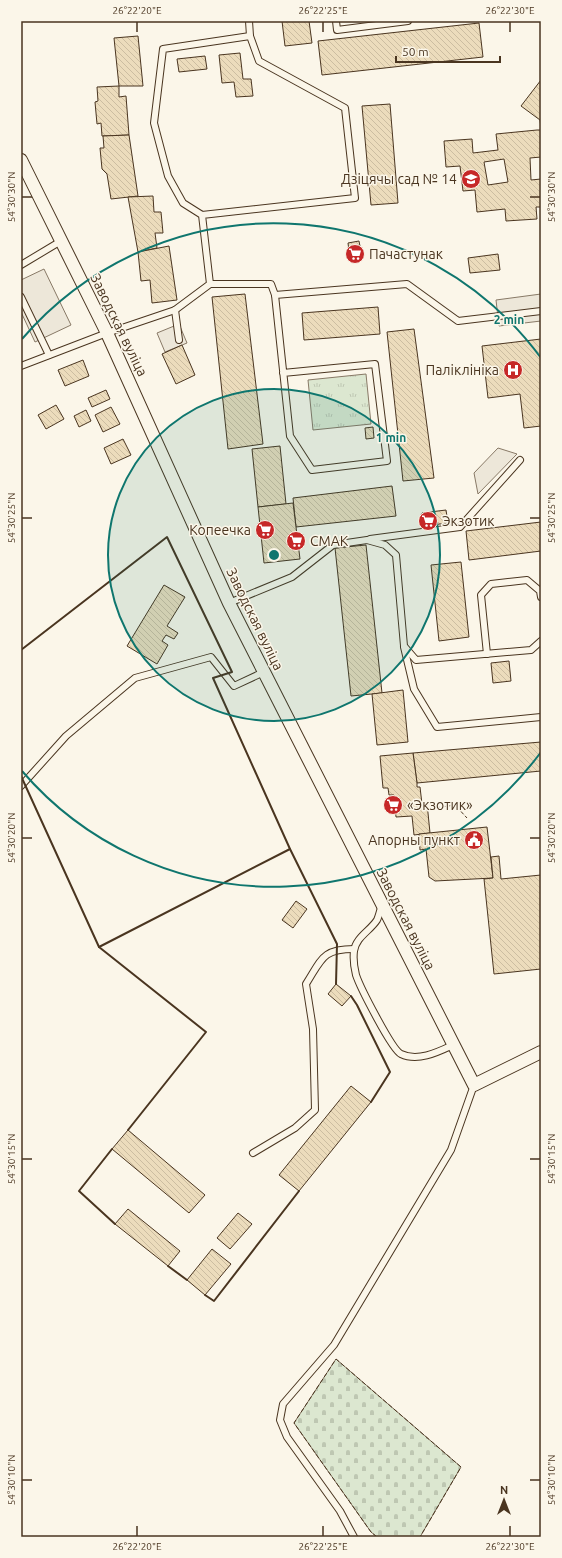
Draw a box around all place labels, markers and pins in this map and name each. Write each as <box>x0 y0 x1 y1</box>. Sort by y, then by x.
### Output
school or university icon: Дзіцячы сад № 14 <box>460 168 482 190</box>
place label: Дзіцячы сад № 14 <box>341 171 457 187</box>
supermarket icon: Пачастунак <box>344 243 366 265</box>
place label: Пачастунак <box>369 246 443 262</box>
hospital icon: Паліклініка <box>502 359 524 381</box>
place label: Паліклініка <box>425 362 499 378</box>
supermarket icon: Экзотик <box>417 510 439 532</box>
place label: Экзотик <box>442 513 494 529</box>
supermarket icon: Копеечка <box>254 519 276 541</box>
place label: Копеечка <box>189 522 251 538</box>
supermarket icon: СМАК <box>285 530 307 552</box>
place label: СМАК <box>310 533 349 549</box>
centre of rings <box>267 548 281 562</box>
supermarket icon: «Экзотик» <box>382 794 404 816</box>
place label: «Экзотик» <box>407 797 473 813</box>
public building icon: Апорны пункт <box>463 829 485 851</box>
place label: Апорны пункт <box>368 832 460 848</box>

